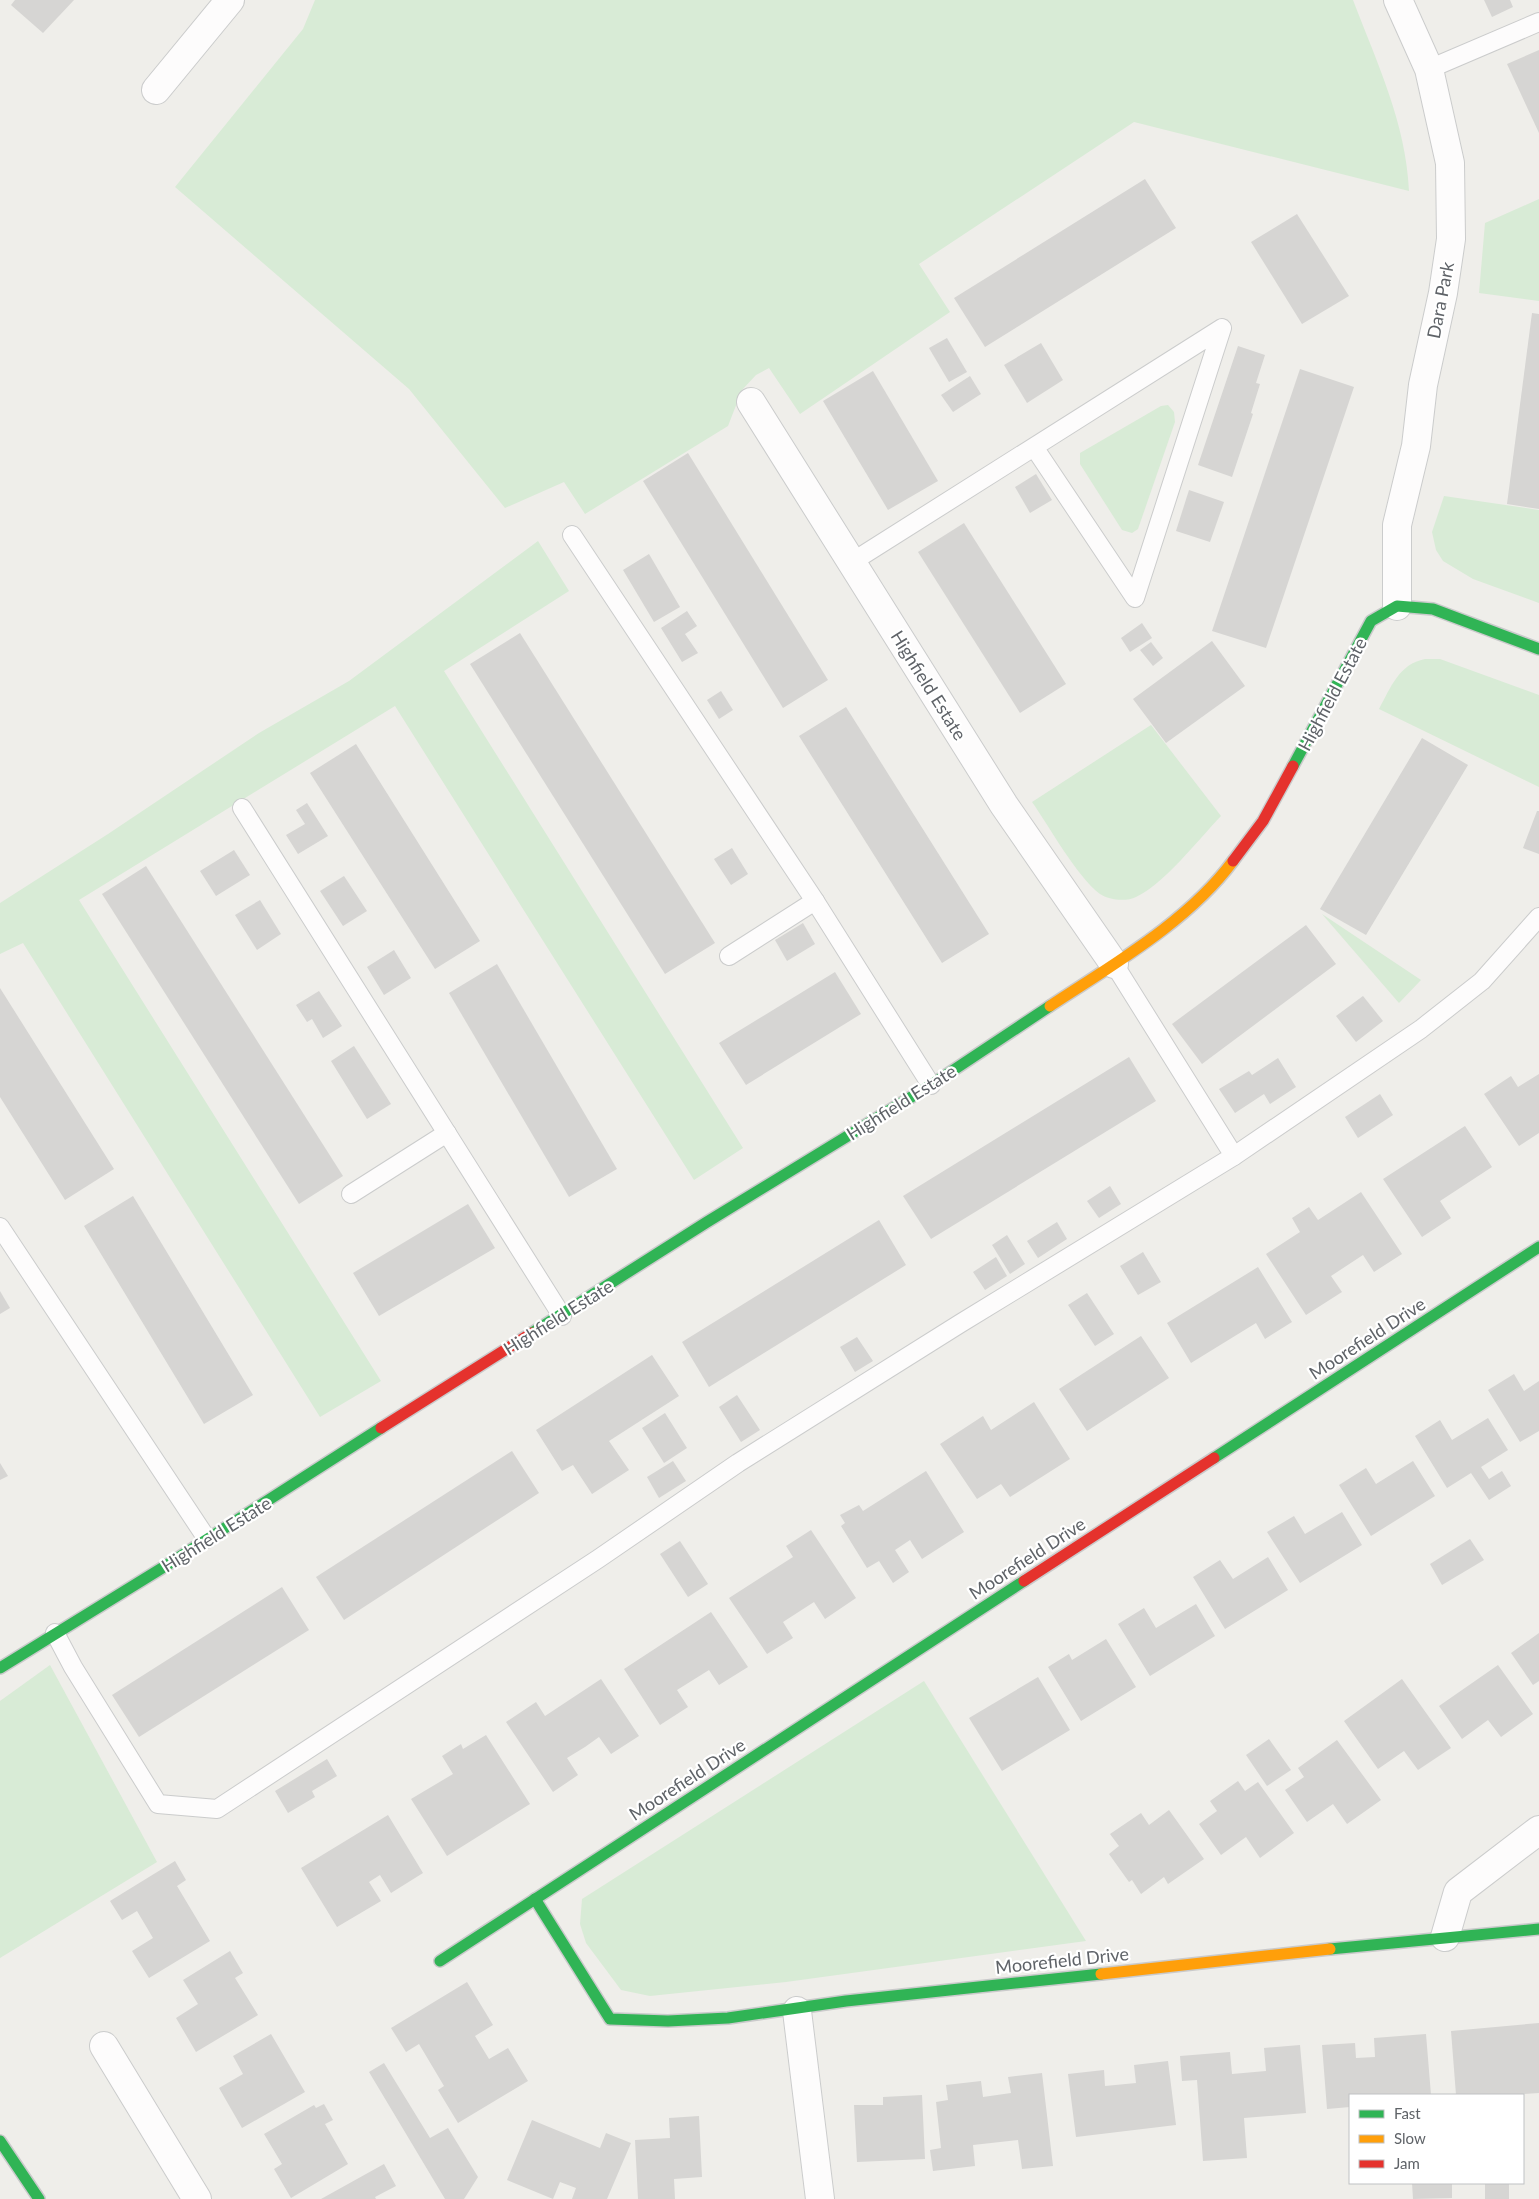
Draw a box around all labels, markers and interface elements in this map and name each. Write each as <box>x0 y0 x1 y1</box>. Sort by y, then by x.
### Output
street label: Dara Park <box>1422 259 1458 340</box>
street label: Highfield Estate <box>887 626 971 744</box>
street label: Highfield Estate <box>1293 634 1371 754</box>
street label: Highfield Estate <box>842 1060 960 1144</box>
street label: Highfield Estate <box>499 1275 617 1359</box>
street label: Moorefield Drive <box>1305 1292 1429 1384</box>
street label: Highfield Estate <box>157 1492 275 1576</box>
street label: Moorefield Drive <box>965 1512 1089 1604</box>
street label: Moorefield Drive <box>625 1733 749 1825</box>
street label: Moorefield Drive <box>994 1942 1130 1978</box>
legend <box>1349 2094 1524 2184</box>
text: Fast <box>1394 2104 1421 2122</box>
text: Slow <box>1394 2129 1426 2147</box>
text: Jam <box>1394 2154 1420 2172</box>

